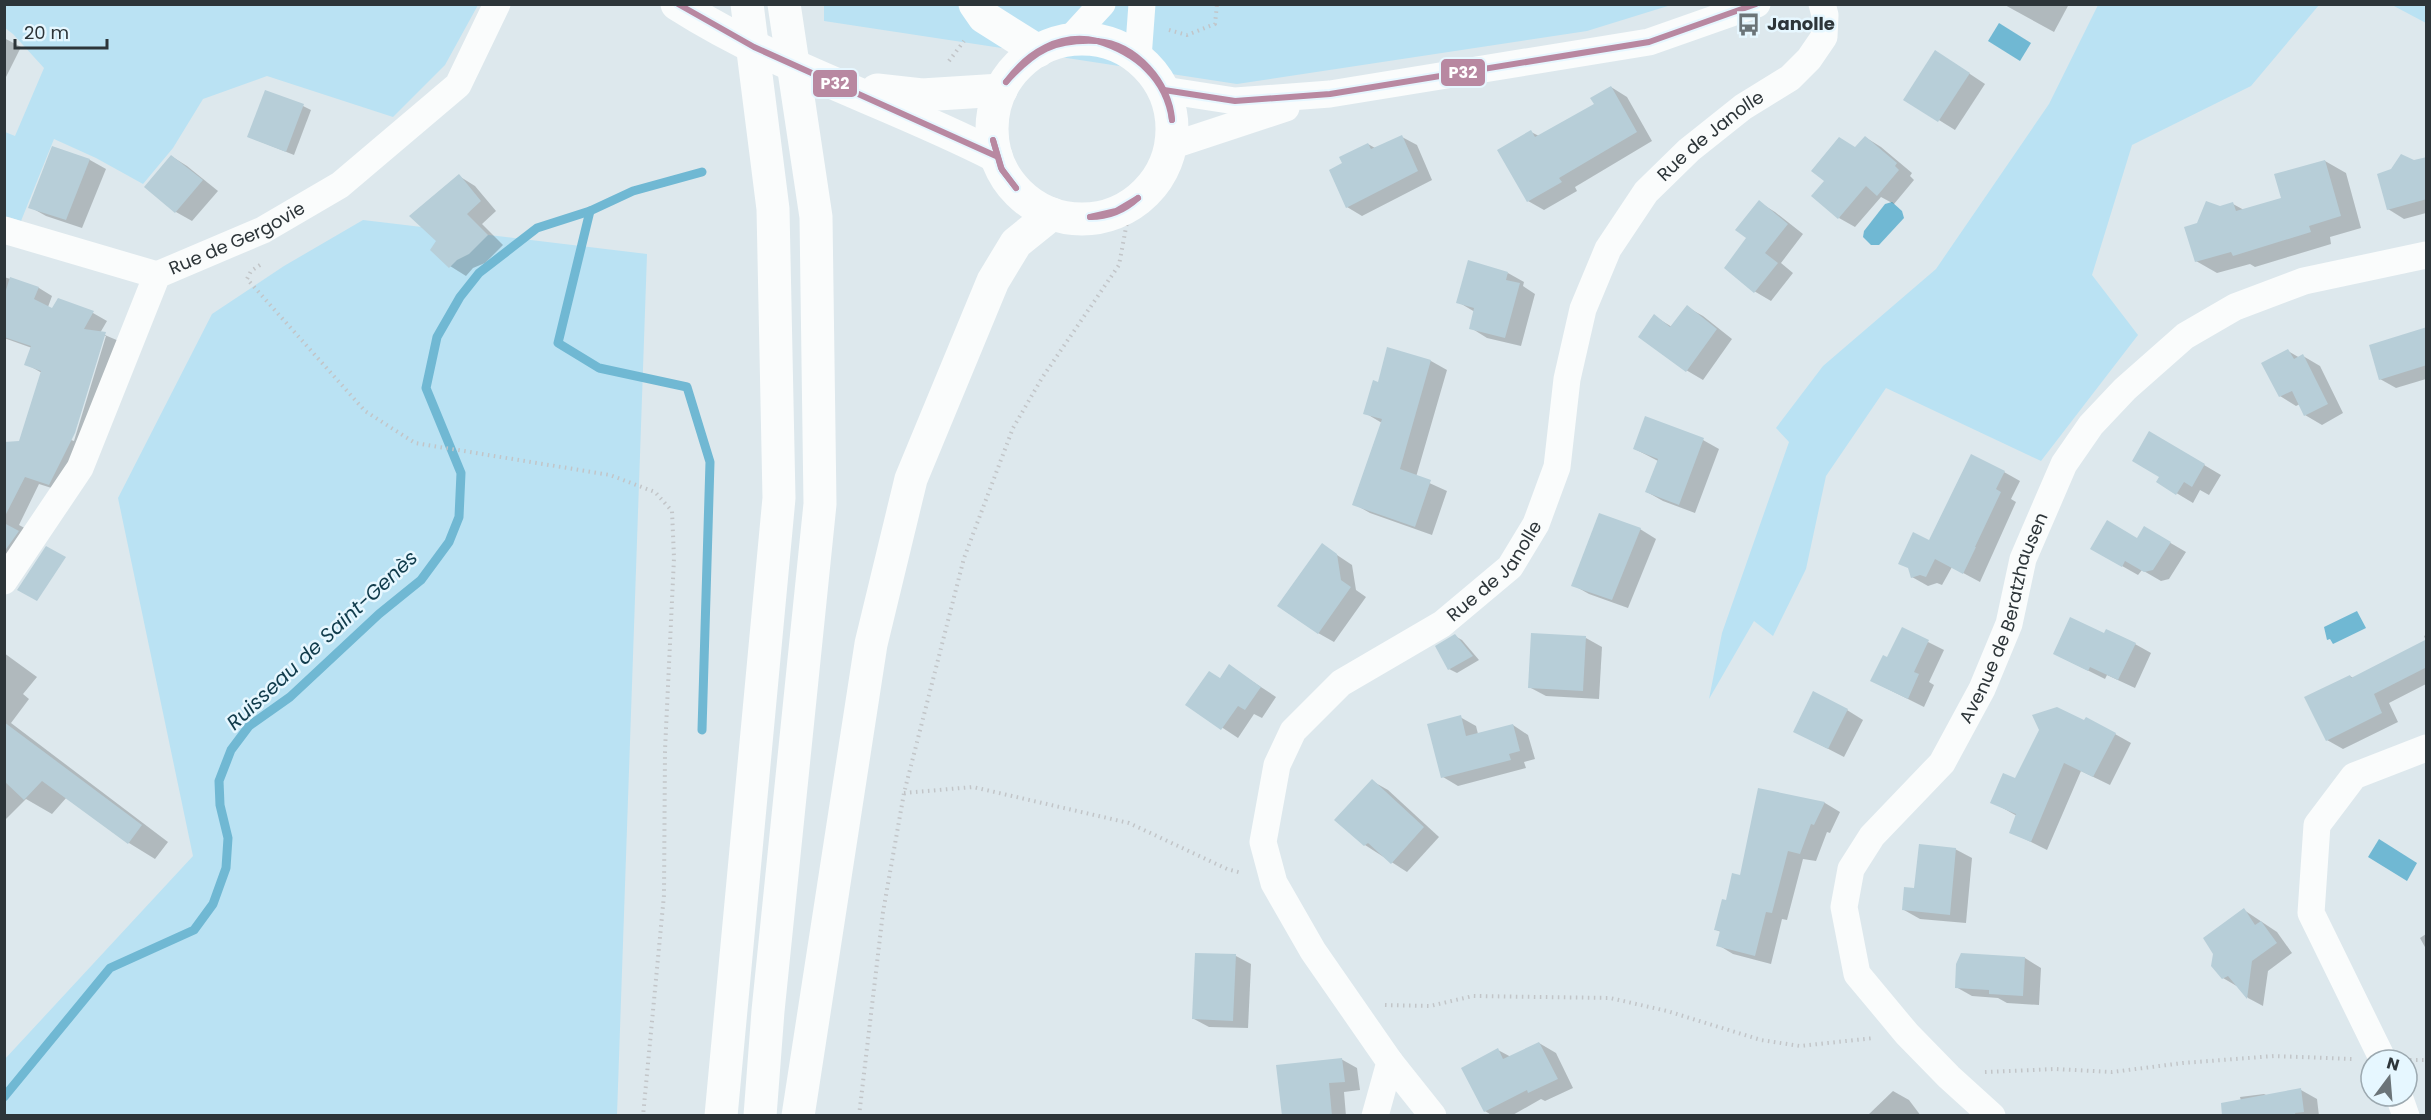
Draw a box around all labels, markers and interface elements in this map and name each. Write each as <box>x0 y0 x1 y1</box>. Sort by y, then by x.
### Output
bus stop icon: Janolle <box>1736 11 1762 37</box>
place label: Janolle <box>1767 11 1835 36</box>
scale bar <box>15 12 106 50</box>
text: 20 m <box>24 20 69 45</box>
line badge: P32 <box>1440 58 1486 87</box>
text: P32 <box>1449 61 1477 84</box>
line badge: P32 <box>812 69 858 98</box>
text: P32 <box>821 72 849 95</box>
street label: Rue de Janolle <box>1651 84 1768 187</box>
street label: Rue de Gergovie <box>165 195 310 281</box>
street label: Avenue de Beratzhausen <box>1953 508 2054 728</box>
street label: Rue de Janolle <box>1441 515 1547 627</box>
water label: Ruisseau de Saint-Genès <box>220 544 424 736</box>
north arrow <box>2359 1048 2419 1108</box>
text: N <box>2384 1051 2402 1077</box>

